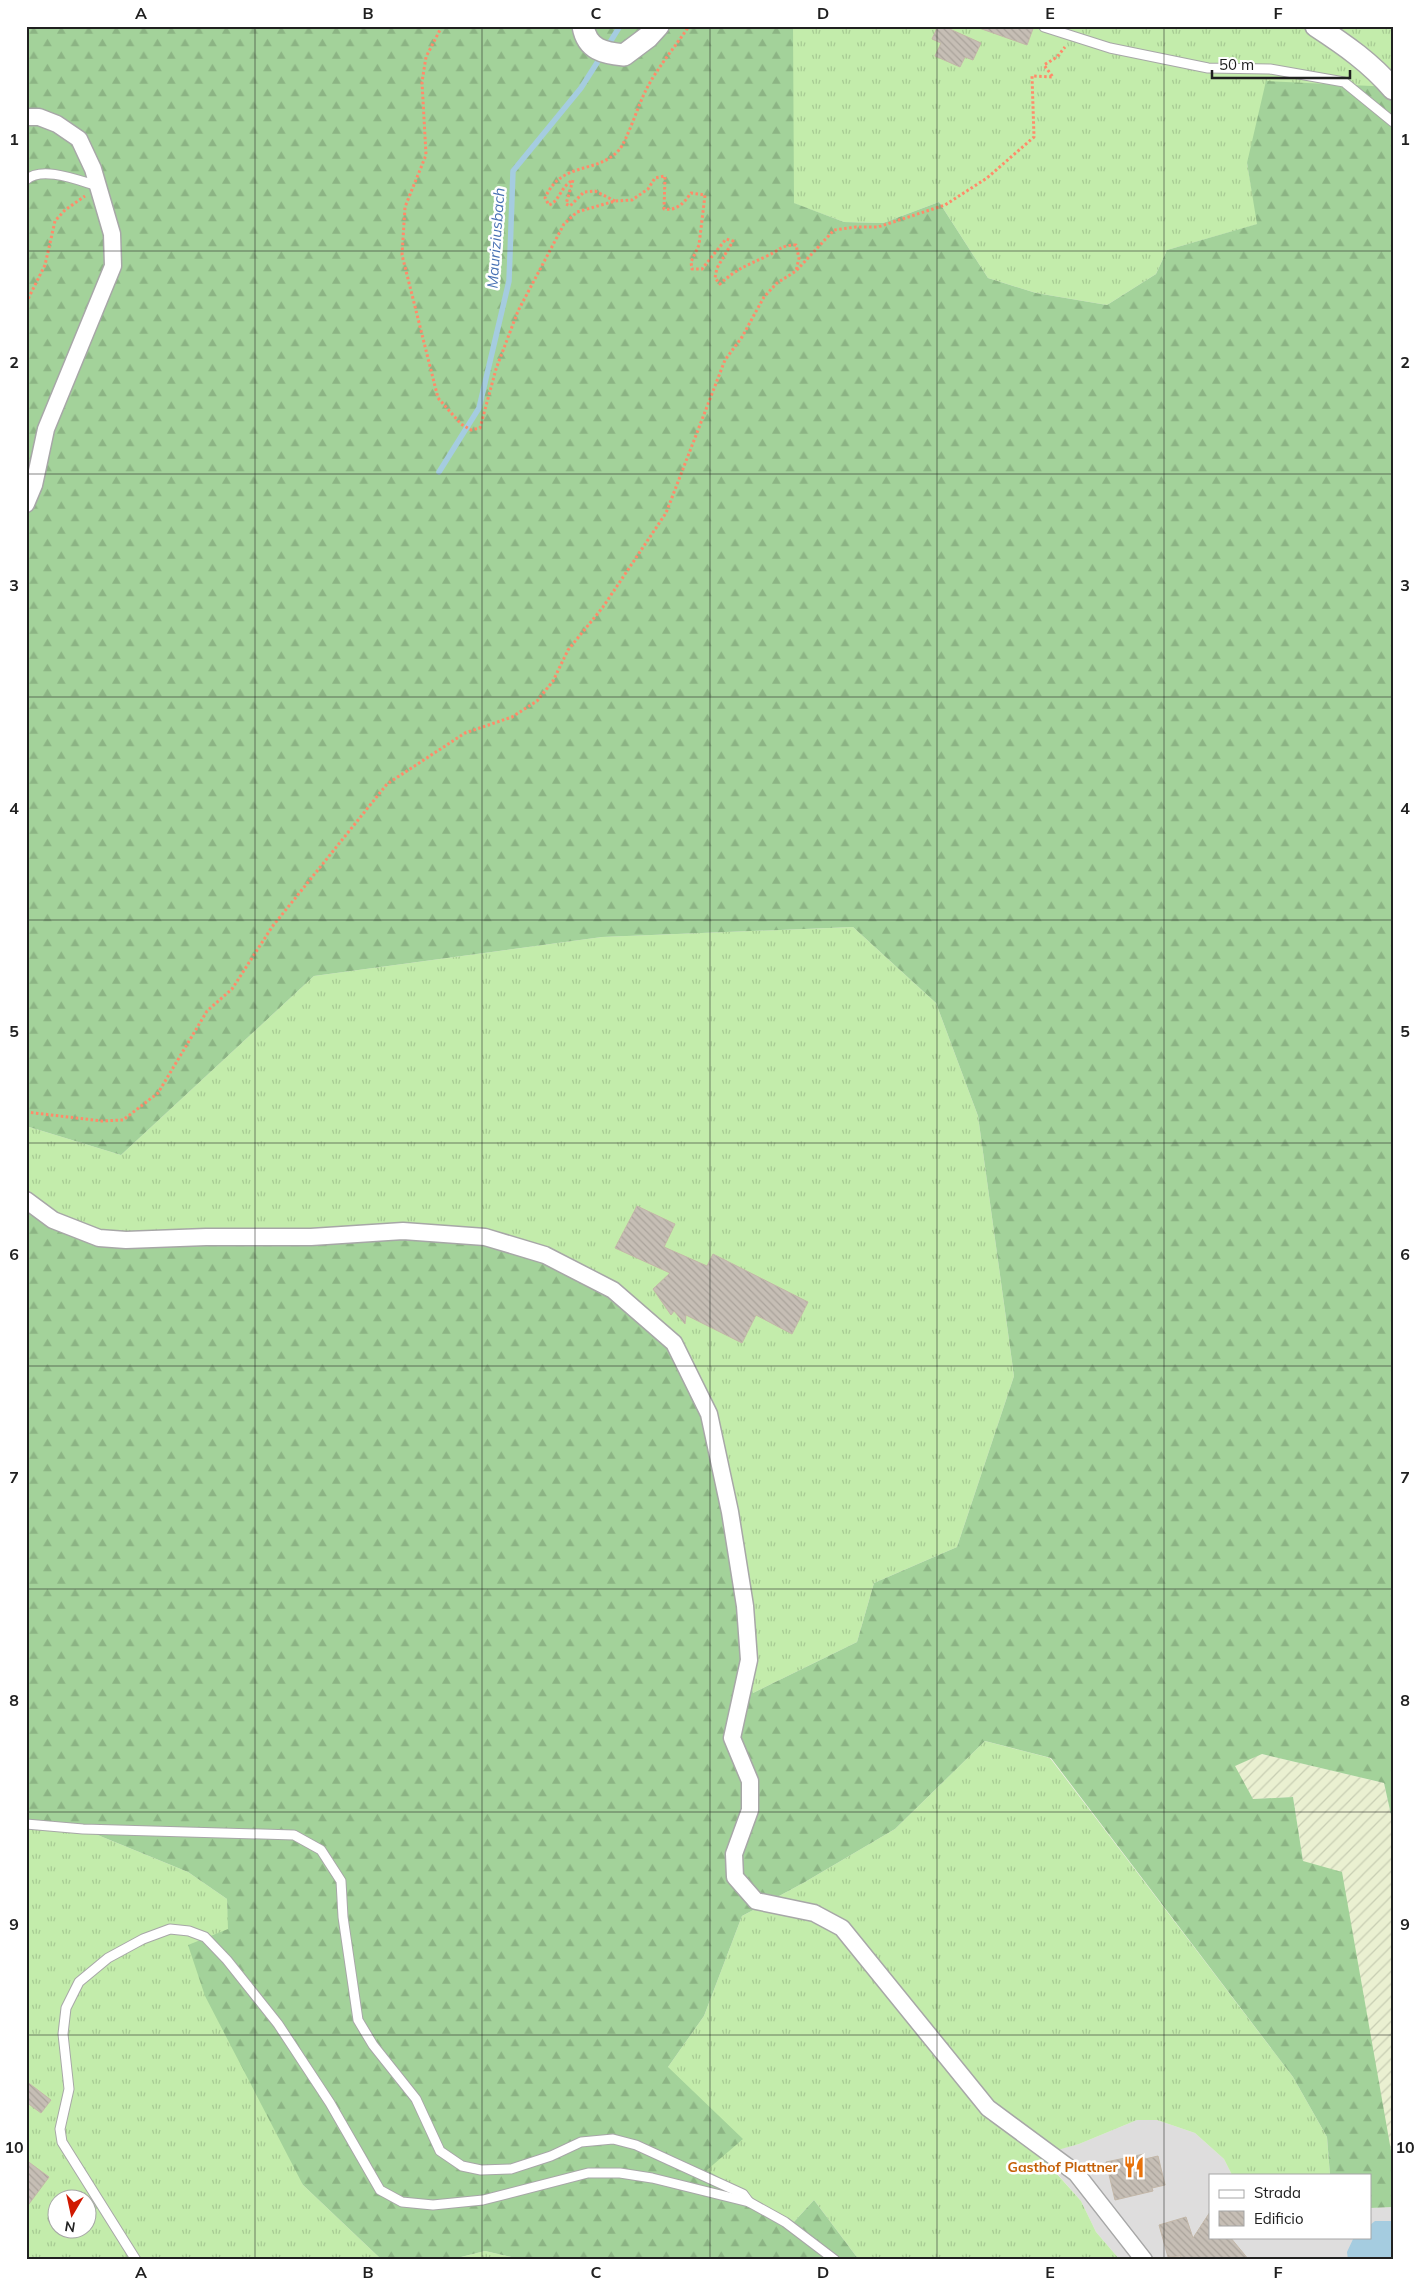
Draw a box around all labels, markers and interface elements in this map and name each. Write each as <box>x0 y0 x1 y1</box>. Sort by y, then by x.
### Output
text: A <box>135 3 147 23</box>
text: B <box>362 3 374 23</box>
text: C <box>591 3 602 23</box>
text: D <box>817 3 829 23</box>
text: E <box>1045 3 1055 23</box>
text: F <box>1273 3 1283 23</box>
scale bar <box>1212 48 1349 80</box>
text: 50 m <box>1219 55 1254 74</box>
text: 1 <box>9 129 19 149</box>
text: 1 <box>1400 129 1410 149</box>
water label: Mauriziusbach <box>482 187 509 289</box>
text: 2 <box>9 352 19 372</box>
text: 2 <box>1400 352 1410 372</box>
text: 3 <box>9 575 19 595</box>
text: 3 <box>1400 575 1410 595</box>
text: 4 <box>9 798 19 818</box>
text: 4 <box>1400 798 1410 818</box>
text: 5 <box>9 1021 19 1041</box>
text: 5 <box>1400 1021 1410 1041</box>
text: 6 <box>9 1244 19 1264</box>
text: 6 <box>1400 1244 1410 1264</box>
text: 7 <box>9 1467 19 1487</box>
text: 7 <box>1400 1467 1410 1487</box>
text: 8 <box>9 1690 19 1710</box>
text: 8 <box>1400 1690 1410 1710</box>
text: 9 <box>9 1914 19 1934</box>
text: 9 <box>1400 1914 1410 1934</box>
text: 10 <box>4 2137 24 2157</box>
text: 10 <box>1395 2137 1415 2157</box>
restaurant icon: Gasthof Plattner <box>1121 2154 1147 2180</box>
place label: Gasthof Plattner <box>1008 2158 1118 2176</box>
legend <box>1209 2174 1372 2238</box>
text: Strada <box>1254 2183 1301 2202</box>
north arrow <box>48 2188 98 2238</box>
text: Edificio <box>1254 2209 1304 2228</box>
text: N <box>63 2217 77 2237</box>
text: A <box>135 2262 147 2282</box>
text: B <box>362 2262 374 2282</box>
text: C <box>591 2262 602 2282</box>
text: D <box>817 2262 829 2282</box>
text: E <box>1045 2262 1055 2282</box>
text: F <box>1273 2262 1283 2282</box>

